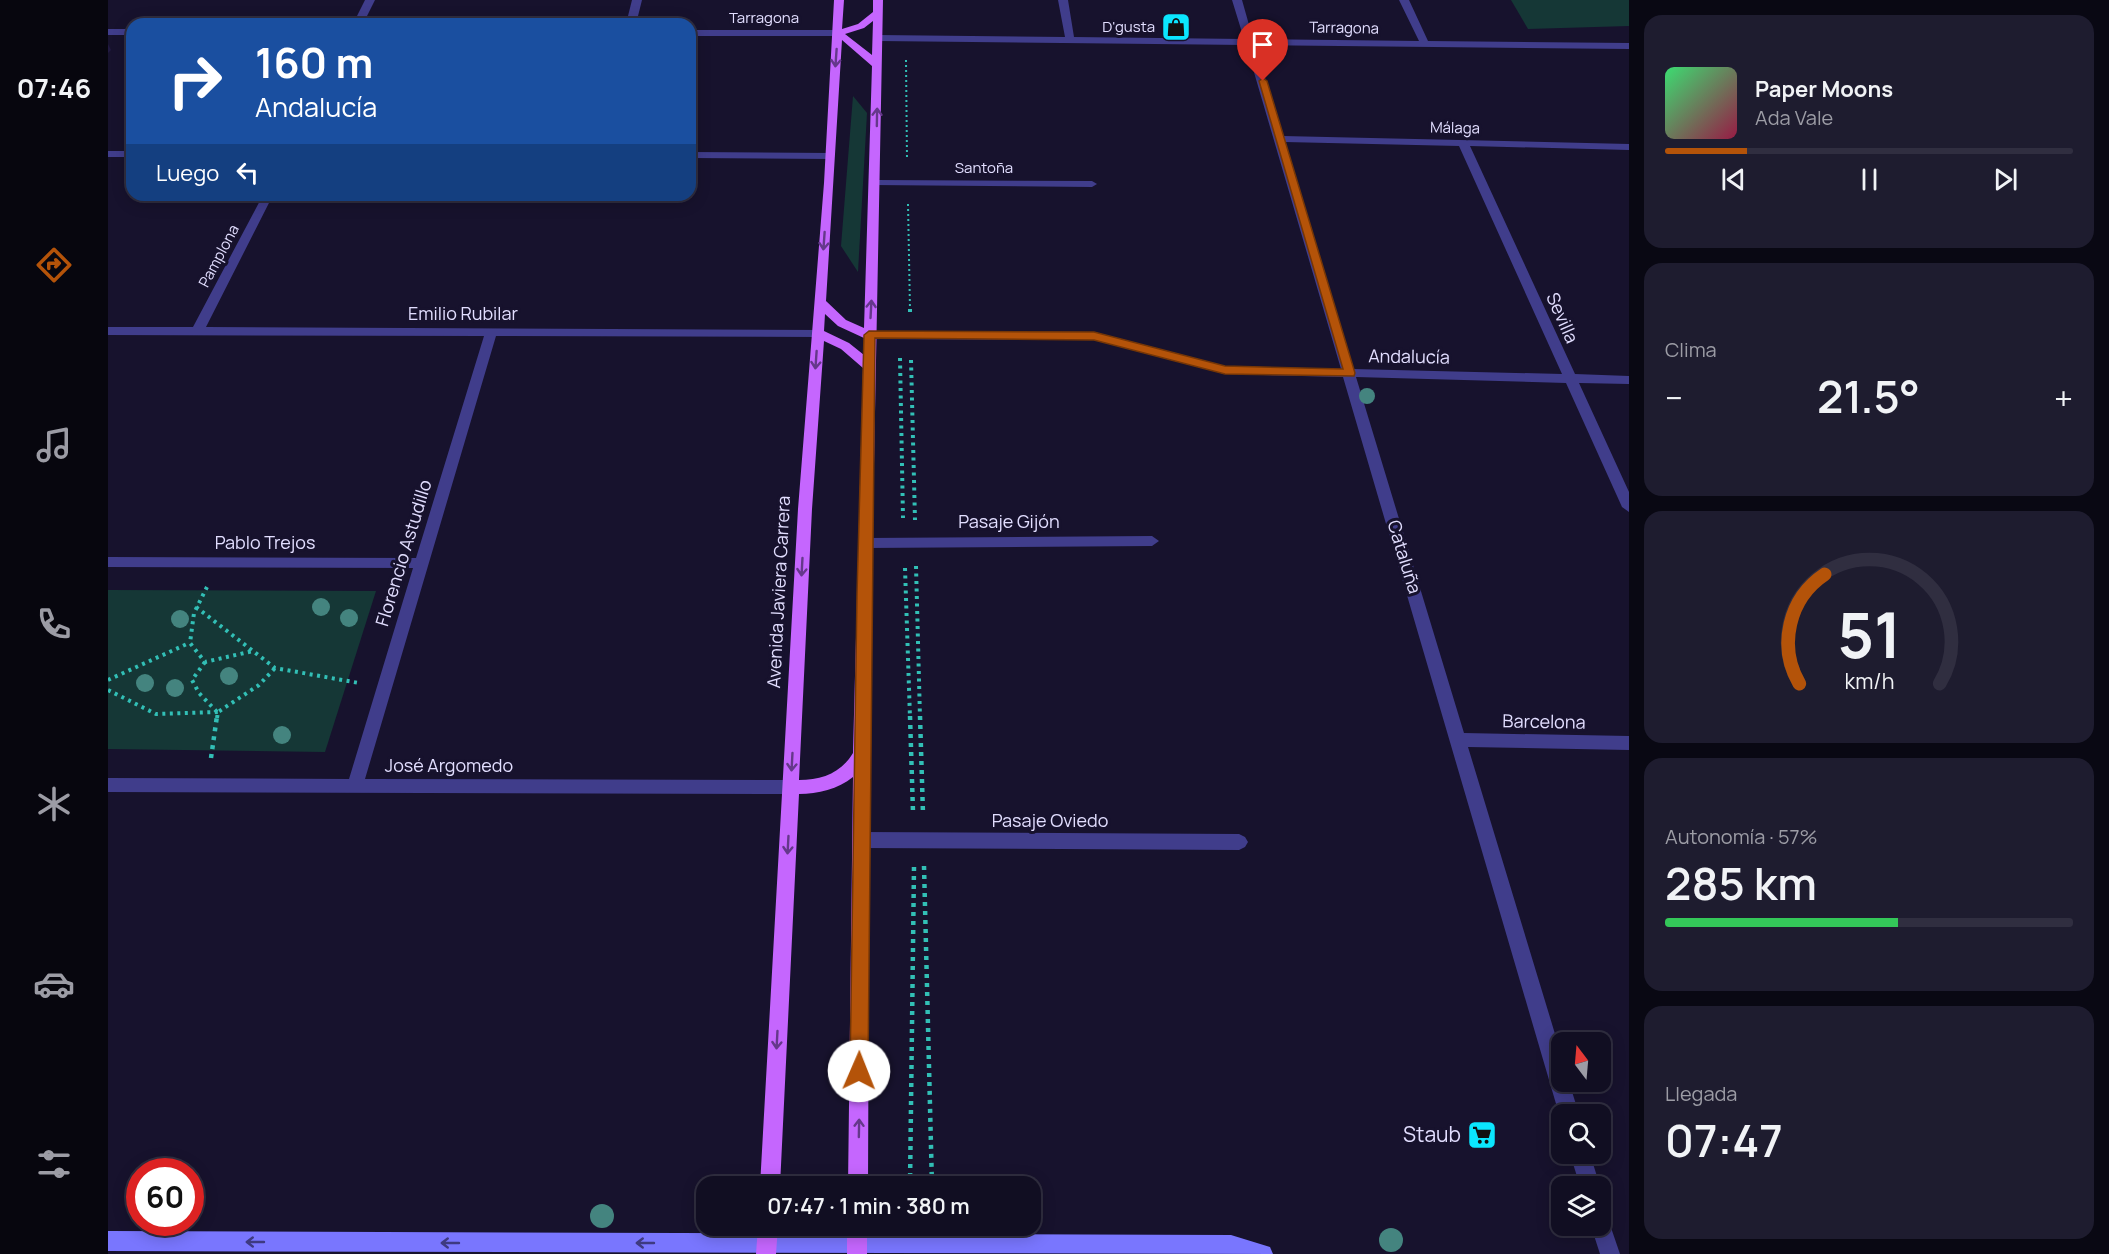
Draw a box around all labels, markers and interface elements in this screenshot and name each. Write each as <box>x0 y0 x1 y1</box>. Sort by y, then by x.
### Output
street label: Tarragona <box>729 7 799 28</box>
shop icon: D'gusta <box>1160 11 1192 43</box>
place label: D'gusta <box>1102 16 1155 37</box>
street label: Tarragona <box>1309 16 1379 39</box>
pin <box>1237 19 1288 81</box>
icon: arrive <box>1246 28 1279 61</box>
text: 160 m <box>255 33 373 91</box>
icon: right <box>156 42 234 120</box>
one-way arrow <box>830 48 841 68</box>
text: 07:46 <box>17 69 91 106</box>
text: Paper Moons <box>1755 74 1893 104</box>
text: Andalucía <box>255 88 377 125</box>
text: Ada Vale <box>1755 104 1833 131</box>
one-way arrow <box>871 107 883 127</box>
street label: Málaga <box>1430 117 1480 138</box>
icon: left <box>231 156 264 189</box>
street label: Santoña <box>955 157 1013 178</box>
text: Luego <box>156 158 219 188</box>
icon: previous <box>1717 163 1750 196</box>
icon: pause <box>1853 163 1886 196</box>
icon: next <box>1989 163 2022 196</box>
street label: Pamplona <box>193 221 244 291</box>
one-way arrow <box>819 231 830 251</box>
icon: directions <box>33 244 75 286</box>
street label: Sevilla <box>1541 288 1585 347</box>
one-way arrow <box>865 299 876 319</box>
street label: Emilio Rubilar <box>408 301 518 325</box>
text: Clima <box>1665 336 1717 363</box>
street label: Andalucía <box>1368 343 1450 369</box>
one-way arrow <box>810 350 821 370</box>
text: 21.5° <box>1817 365 1920 427</box>
text: − <box>1665 375 1683 420</box>
text: + <box>2054 375 2073 420</box>
icon: music <box>33 424 75 466</box>
street label: Florencio Astudillo <box>369 477 437 629</box>
street label: Avenida Javiera Carrera <box>761 495 795 689</box>
street label: Pasaje Gijón <box>958 509 1060 533</box>
street label: Cataluña <box>1382 517 1427 596</box>
street label: Pablo Trejos <box>215 530 315 554</box>
one-way arrow <box>797 557 808 577</box>
text: 51 <box>1837 591 1901 677</box>
icon: phone <box>33 603 75 645</box>
text: km/h <box>1844 666 1894 695</box>
street label: Barcelona <box>1502 708 1586 734</box>
one-way arrow <box>787 752 798 772</box>
street label: José Argomedo <box>385 753 513 777</box>
icon: climate <box>33 783 75 825</box>
street label: Pasaje Oviedo <box>992 808 1108 832</box>
text: Autonomía · 57% <box>1665 823 1818 850</box>
one-way arrow <box>782 835 793 855</box>
text: 285 km <box>1665 852 1817 914</box>
icon: car <box>33 963 75 1005</box>
one-way arrow <box>772 1030 783 1050</box>
north arrow <box>1551 1032 1611 1092</box>
map controls <box>1551 1032 1611 1236</box>
position arrow <box>827 1039 891 1103</box>
text: Llegada <box>1665 1080 1737 1107</box>
button: search <box>1551 1104 1611 1164</box>
text: 07:47 <box>1665 1109 1783 1171</box>
one-way arrow <box>853 1119 864 1139</box>
supermarket icon: Staub <box>1466 1119 1498 1151</box>
place label: Staub <box>1403 1120 1461 1148</box>
icon: filters <box>33 1143 75 1185</box>
speed limit sign: 60 <box>126 1158 204 1236</box>
button: layers <box>1551 1176 1611 1236</box>
text: 07:47 · 1 min · 380 m <box>767 1191 970 1221</box>
one-way arrow <box>246 1236 266 1248</box>
one-way arrow <box>441 1237 461 1248</box>
one-way arrow <box>636 1237 656 1249</box>

